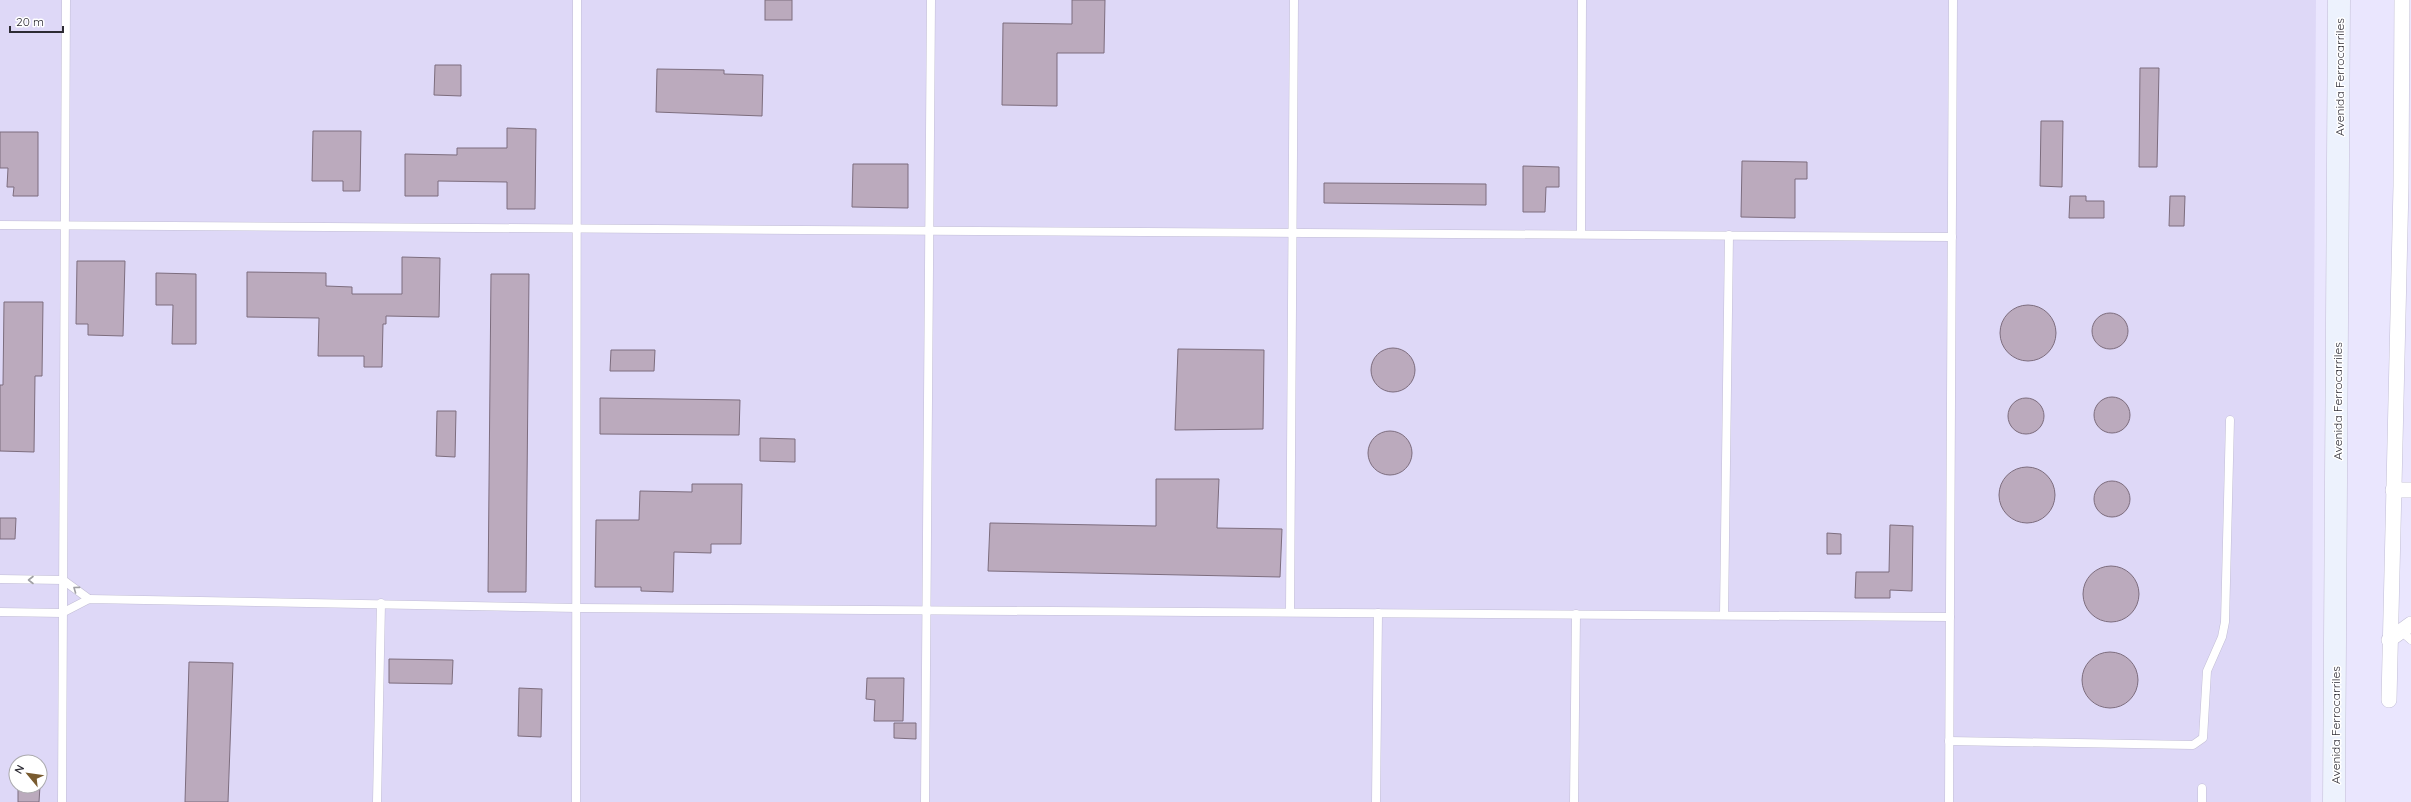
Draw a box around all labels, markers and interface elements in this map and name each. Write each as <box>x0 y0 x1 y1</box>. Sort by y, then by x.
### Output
scale bar <box>10 8 63 34</box>
text: 20 m <box>16 14 44 29</box>
street label: Avenida Ferrocarriles <box>2332 18 2347 136</box>
street label: Avenida Ferrocarriles <box>2330 342 2345 460</box>
one-way arrow <box>28 576 34 584</box>
one-way arrow <box>73 586 80 594</box>
street label: Avenida Ferrocarriles <box>2328 666 2343 784</box>
north arrow <box>8 754 48 794</box>
text: N <box>11 762 27 776</box>

